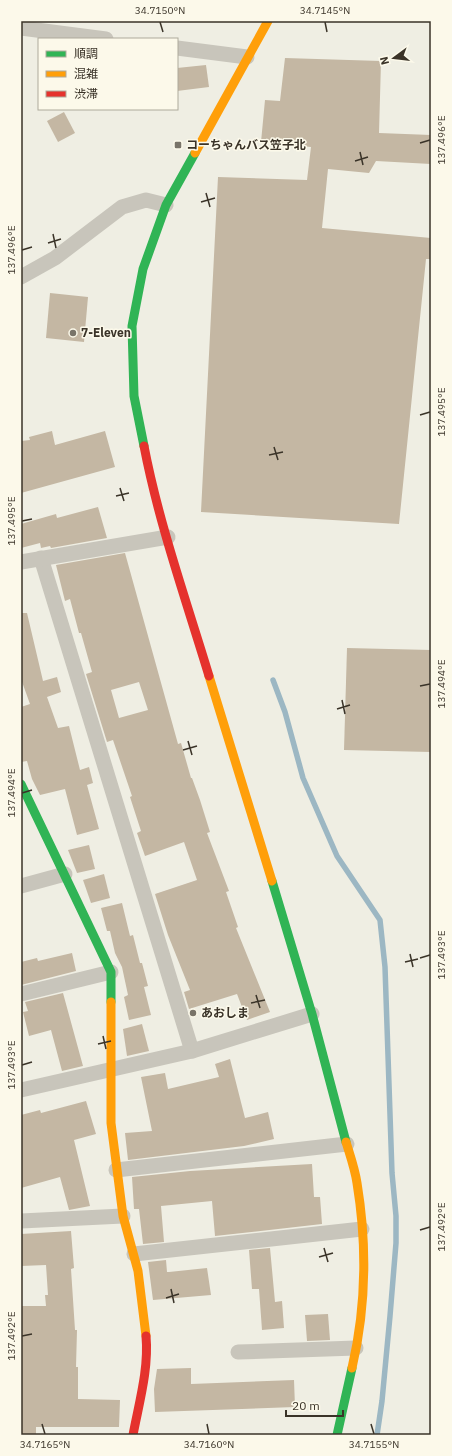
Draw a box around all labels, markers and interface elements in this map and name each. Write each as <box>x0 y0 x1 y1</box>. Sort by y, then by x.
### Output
text: 34.7150°N <box>135 4 185 17</box>
text: 34.7145°N <box>300 4 350 17</box>
legend <box>38 38 178 110</box>
north arrow <box>374 38 414 78</box>
text: 順調 <box>74 46 98 61</box>
text: N <box>377 55 392 66</box>
text: 混雑 <box>74 66 98 81</box>
text: 渋滞 <box>74 86 98 101</box>
text: 137.496°E <box>435 115 448 165</box>
place label: コーちゃんバス笠子北 <box>186 137 306 152</box>
marker: コーちゃんバス笠子北 <box>173 140 183 150</box>
text: 137.496°E <box>5 225 18 275</box>
place label: 7-Eleven <box>81 325 131 340</box>
marker: 7-Eleven <box>68 328 78 338</box>
text: 137.495°E <box>435 387 448 437</box>
text: 137.495°E <box>5 496 18 546</box>
text: 137.494°E <box>435 659 448 709</box>
text: 137.494°E <box>5 768 18 818</box>
text: 137.493°E <box>435 930 448 980</box>
place label: あおしま <box>201 1005 249 1020</box>
marker: あおしま <box>188 1008 198 1018</box>
text: 137.493°E <box>5 1040 18 1090</box>
text: 137.492°E <box>435 1202 448 1252</box>
text: 137.492°E <box>5 1311 18 1361</box>
scale bar <box>286 1392 343 1418</box>
text: 20 m <box>292 1398 320 1413</box>
text: 34.7165°N <box>20 1438 70 1451</box>
text: 34.7160°N <box>184 1438 234 1451</box>
text: 34.7155°N <box>349 1438 399 1451</box>

